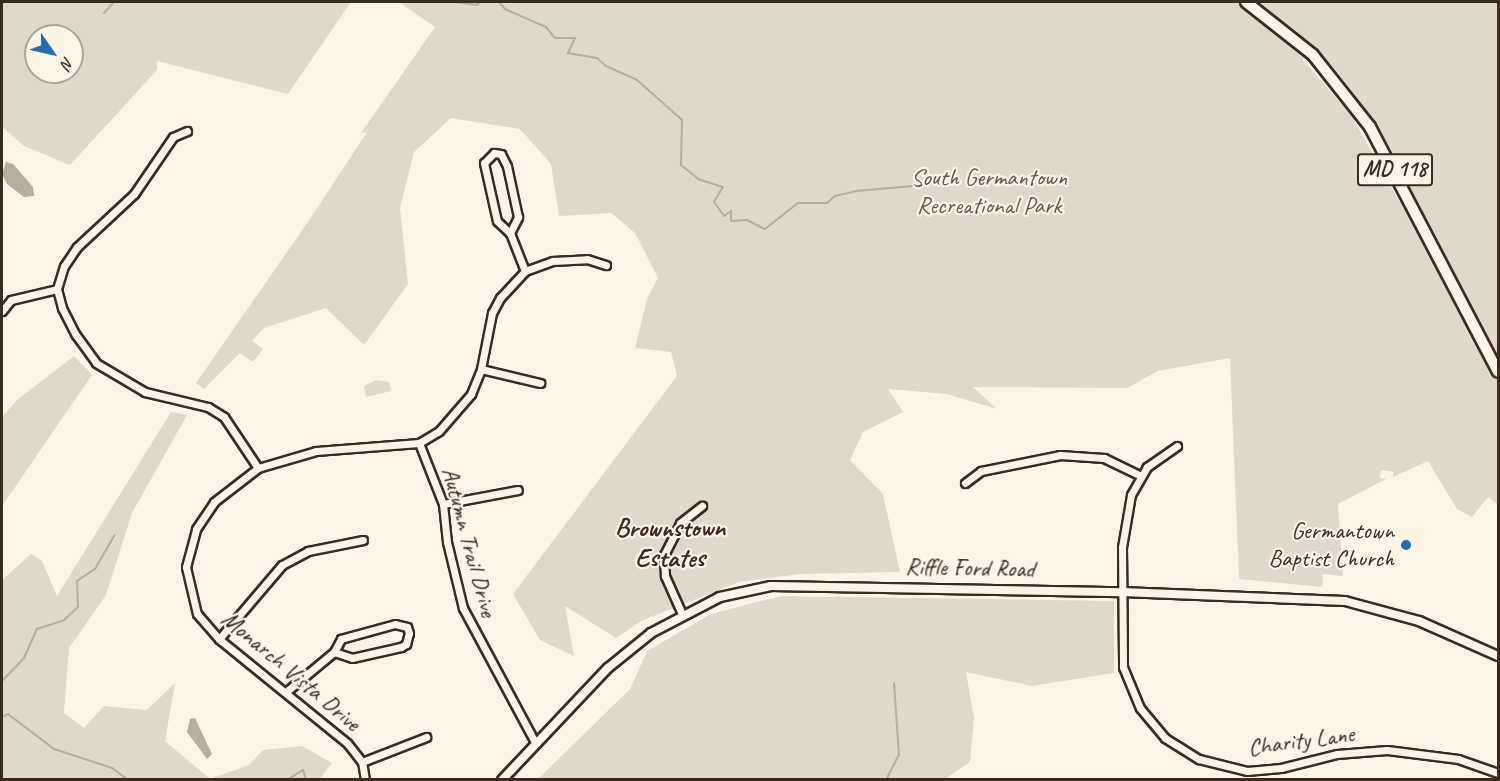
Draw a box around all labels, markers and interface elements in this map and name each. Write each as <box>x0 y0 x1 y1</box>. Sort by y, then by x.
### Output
north arrow <box>24 24 84 84</box>
text: N <box>56 53 78 73</box>
road number: MD 118 <box>1356 151 1434 189</box>
park label: South Germantown Recreational Park <box>911 164 1067 220</box>
street label: Autumn Trail Drive <box>435 464 503 620</box>
district label: Brownstown Estates <box>615 512 725 574</box>
place label: Germantown Baptist Church <box>1268 517 1394 573</box>
marker: Germantown Baptist Church <box>1399 538 1413 552</box>
street label: Riffle Ford Road <box>905 552 1035 584</box>
street label: Monarch Vista Drive <box>216 605 366 737</box>
street label: Charity Lane <box>1246 719 1356 763</box>

